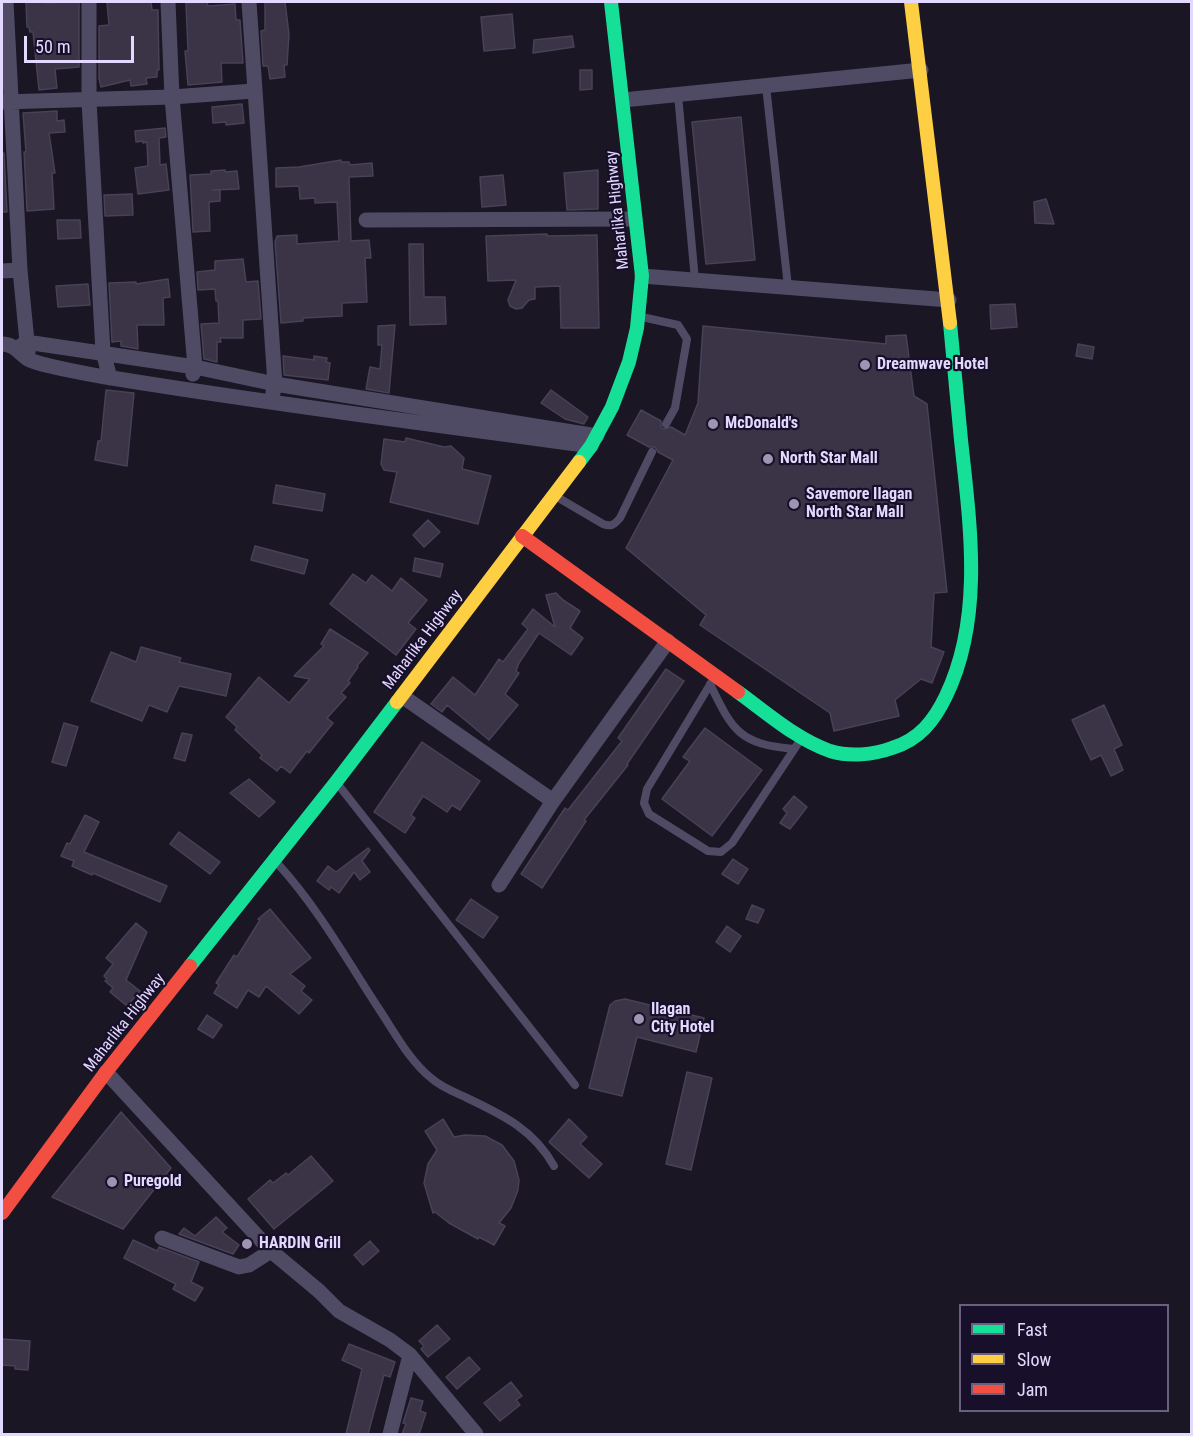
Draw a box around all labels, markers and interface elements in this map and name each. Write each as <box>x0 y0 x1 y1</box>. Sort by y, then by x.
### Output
scale bar <box>27 24 136 62</box>
text: 50 m <box>35 36 70 57</box>
street label: Maharlika Highway <box>602 149 634 271</box>
place label: Dreamwave Hotel <box>877 355 989 375</box>
marker: Dreamwave Hotel <box>858 358 872 372</box>
place label: McDonald's <box>725 414 798 434</box>
marker: McDonald's <box>706 417 720 431</box>
place label: North Star Mall <box>780 449 878 469</box>
marker: North Star Mall <box>761 452 775 466</box>
place label: Savemore Ilagan North Star Mall <box>806 485 912 523</box>
marker: Savemore Ilagan North Star Mall <box>787 497 801 511</box>
street label: Maharlika Highway <box>379 586 467 694</box>
street label: Maharlika Highway <box>81 970 169 1076</box>
place label: Ilagan City Hotel <box>651 1000 714 1038</box>
marker: Ilagan City Hotel <box>632 1012 646 1026</box>
place label: Puregold <box>124 1172 182 1192</box>
marker: Puregold <box>105 1175 119 1189</box>
place label: HARDIN Grill <box>259 1234 341 1254</box>
marker: HARDIN Grill <box>240 1237 254 1251</box>
legend <box>959 1304 1169 1412</box>
text: Fast <box>1017 1319 1048 1340</box>
text: Slow <box>1017 1349 1051 1370</box>
text: Jam <box>1017 1379 1048 1400</box>

